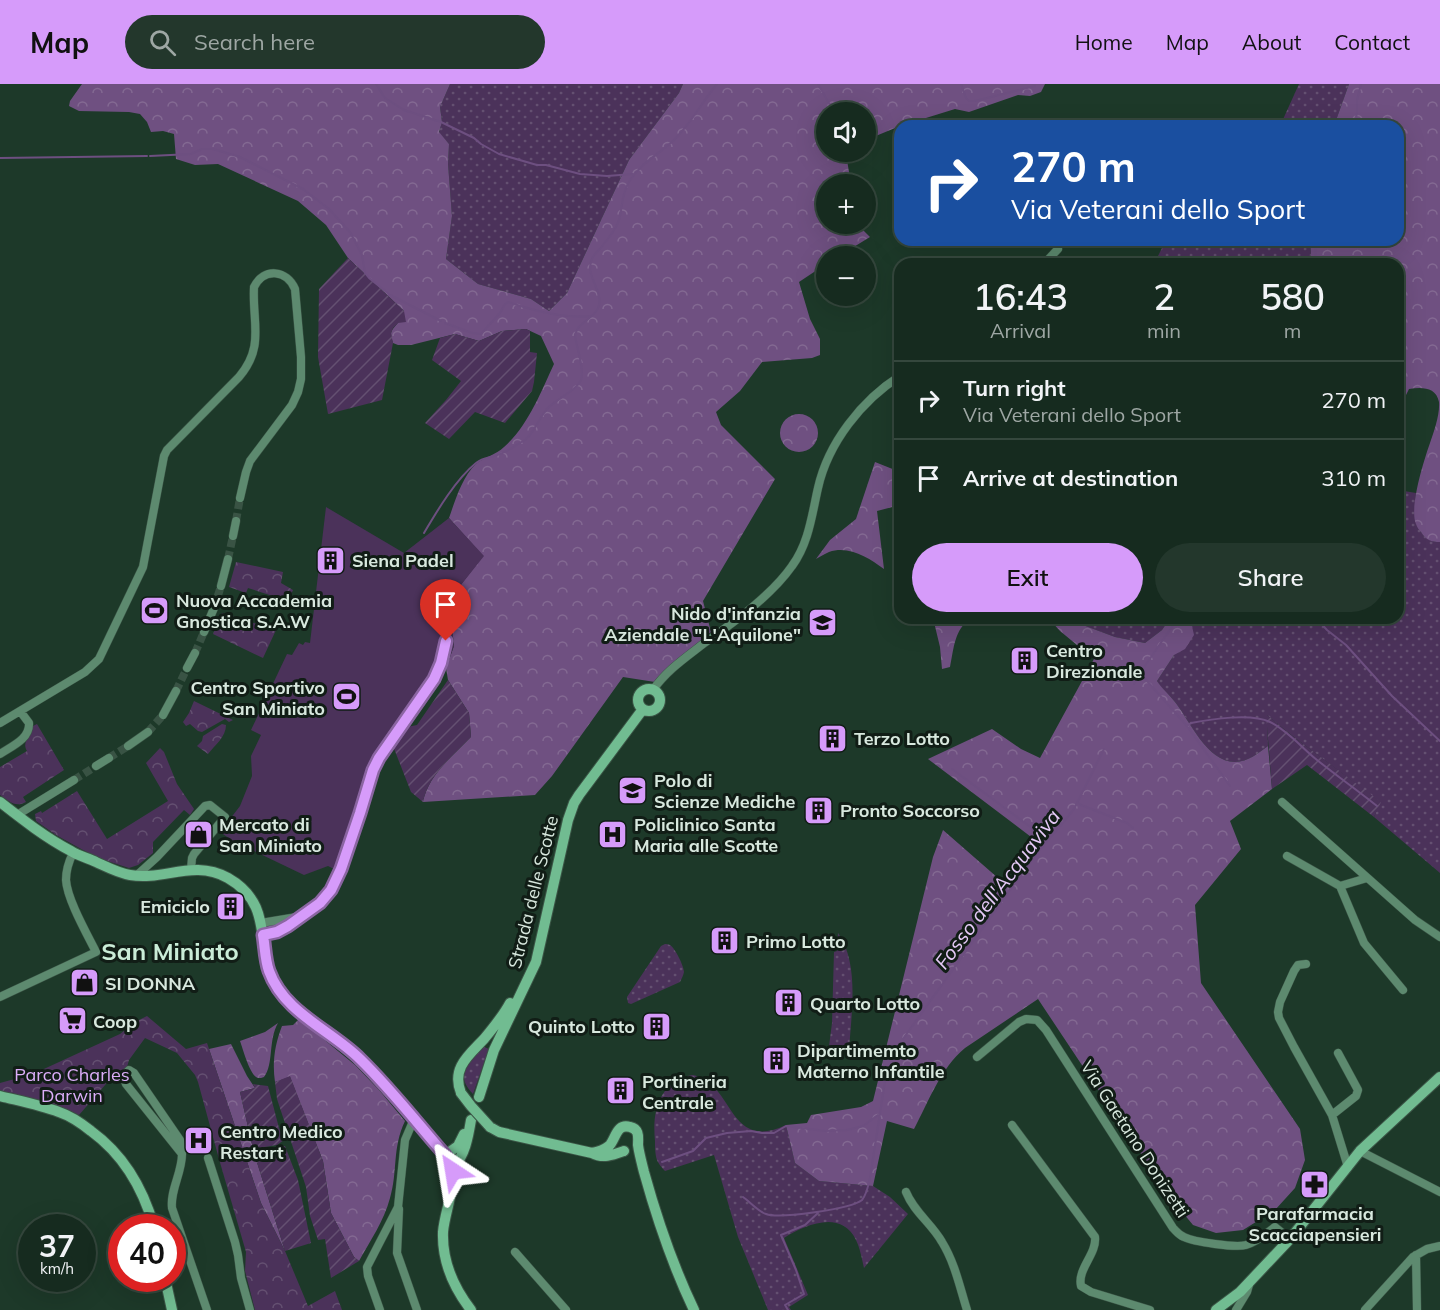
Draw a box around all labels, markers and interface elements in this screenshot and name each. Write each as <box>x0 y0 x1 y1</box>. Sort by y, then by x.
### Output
search box <box>125 15 545 69</box>
text: Map <box>30 25 89 60</box>
icon: search <box>146 26 179 59</box>
text: Search here <box>194 28 315 56</box>
text: Home <box>1075 29 1133 55</box>
text: Map <box>1166 29 1209 55</box>
text: About <box>1242 29 1301 55</box>
text: Contact <box>1334 29 1410 55</box>
map controls <box>816 102 876 306</box>
button: sound <box>816 102 876 162</box>
text: 270 m <box>1011 140 1136 193</box>
icon: right <box>912 144 990 222</box>
button: + <box>816 174 876 234</box>
text: Via Veterani dello Sport <box>1011 192 1305 226</box>
button: − <box>816 246 876 306</box>
text: 16:43 <box>973 274 1068 319</box>
text: 2 <box>1153 274 1175 319</box>
text: 580 <box>1260 274 1325 319</box>
text: Arrival <box>990 318 1051 343</box>
text: min <box>1147 318 1181 343</box>
text: m <box>1284 318 1301 343</box>
text: Turn right <box>963 374 1066 402</box>
icon: right <box>912 384 945 417</box>
text: 270 m <box>1321 386 1386 414</box>
text: Via Veterani dello Sport <box>963 402 1181 427</box>
icon: arrive <box>912 462 945 495</box>
text: Arrive at destination <box>963 464 1178 492</box>
text: 310 m <box>1321 464 1386 492</box>
button: Exit <box>912 543 1143 612</box>
button: Share <box>1155 543 1386 612</box>
building icon: Siena Padel <box>315 544 347 576</box>
place label: Siena Padel <box>352 549 454 572</box>
pin <box>420 579 471 641</box>
icon: arrive <box>429 588 462 621</box>
place label: Nuova Accademia Gnostica S.A.W <box>176 589 332 633</box>
sports icon: Nuova Accademia Gnostica S.A.W <box>139 594 171 626</box>
place label: Nido d'infanzia Aziendale "L'Aquilone" <box>604 602 801 646</box>
school or university icon: Nido d'infanzia Aziendale "L'Aquilone" <box>806 607 838 639</box>
place label: Centro Direzionale <box>1046 639 1143 683</box>
building icon: Centro Direzionale <box>1009 644 1041 676</box>
place label: Centro Sportivo San Miniato <box>190 676 325 720</box>
sports icon: Centro Sportivo San Miniato <box>330 681 362 713</box>
building icon: Terzo Lotto <box>817 722 849 754</box>
place label: Terzo Lotto <box>854 727 950 750</box>
place label: Polo di Scienze Mediche <box>654 769 795 813</box>
school or university icon: Polo di Scienze Mediche <box>617 774 649 806</box>
building icon: Pronto Soccorso <box>803 794 835 826</box>
place label: Pronto Soccorso <box>840 799 980 822</box>
water label: Fosso dell'Acquaviva <box>929 804 1065 974</box>
place label: Mercato di San Miniato <box>219 813 322 857</box>
street label: Strada delle Scotte <box>503 813 563 971</box>
place label: Policlinico Santa Maria alle Scotte <box>634 813 778 857</box>
shop icon: Mercato di San Miniato <box>182 818 214 850</box>
hospital icon: Policlinico Santa Maria alle Scotte <box>597 818 629 850</box>
building icon: Emiciclo <box>215 890 247 922</box>
place label: Emiciclo <box>140 895 210 918</box>
building icon: Primo Lotto <box>709 925 741 957</box>
place label: Primo Lotto <box>746 930 846 953</box>
district label: San Miniato <box>101 936 239 966</box>
shop icon: SI DONNA <box>68 967 100 999</box>
place label: SI DONNA <box>105 972 196 995</box>
building icon: Quarto Lotto <box>773 987 805 1019</box>
place label: Quarto Lotto <box>810 992 920 1015</box>
supermarket icon: Coop <box>56 1005 88 1037</box>
place label: Coop <box>93 1010 137 1033</box>
building icon: Quinto Lotto <box>640 1010 672 1042</box>
place label: Quinto Lotto <box>528 1015 635 1038</box>
place label: Dipartimemto Materno Infantile <box>797 1039 945 1083</box>
building icon: Dipartimemto Materno Infantile <box>760 1044 792 1076</box>
street label: Via Gaetano Donizetti <box>1076 1056 1194 1222</box>
park label: Parco Charles Darwin <box>14 1063 130 1107</box>
place label: Portineria Centrale <box>642 1070 727 1114</box>
building icon: Portineria Centrale <box>605 1075 637 1107</box>
place label: Centro Medico Restart <box>220 1120 343 1164</box>
hospital icon: Centro Medico Restart <box>183 1125 215 1157</box>
position arrow <box>421 1139 485 1203</box>
pharmacy icon: Parafarmacia Scacciapensieri <box>1299 1168 1331 1200</box>
place label: Parafarmacia Scacciapensieri <box>1249 1202 1381 1246</box>
speed limit sign: 40 <box>108 1214 186 1292</box>
text: 37 <box>39 1227 75 1265</box>
text: km/h <box>40 1259 74 1278</box>

